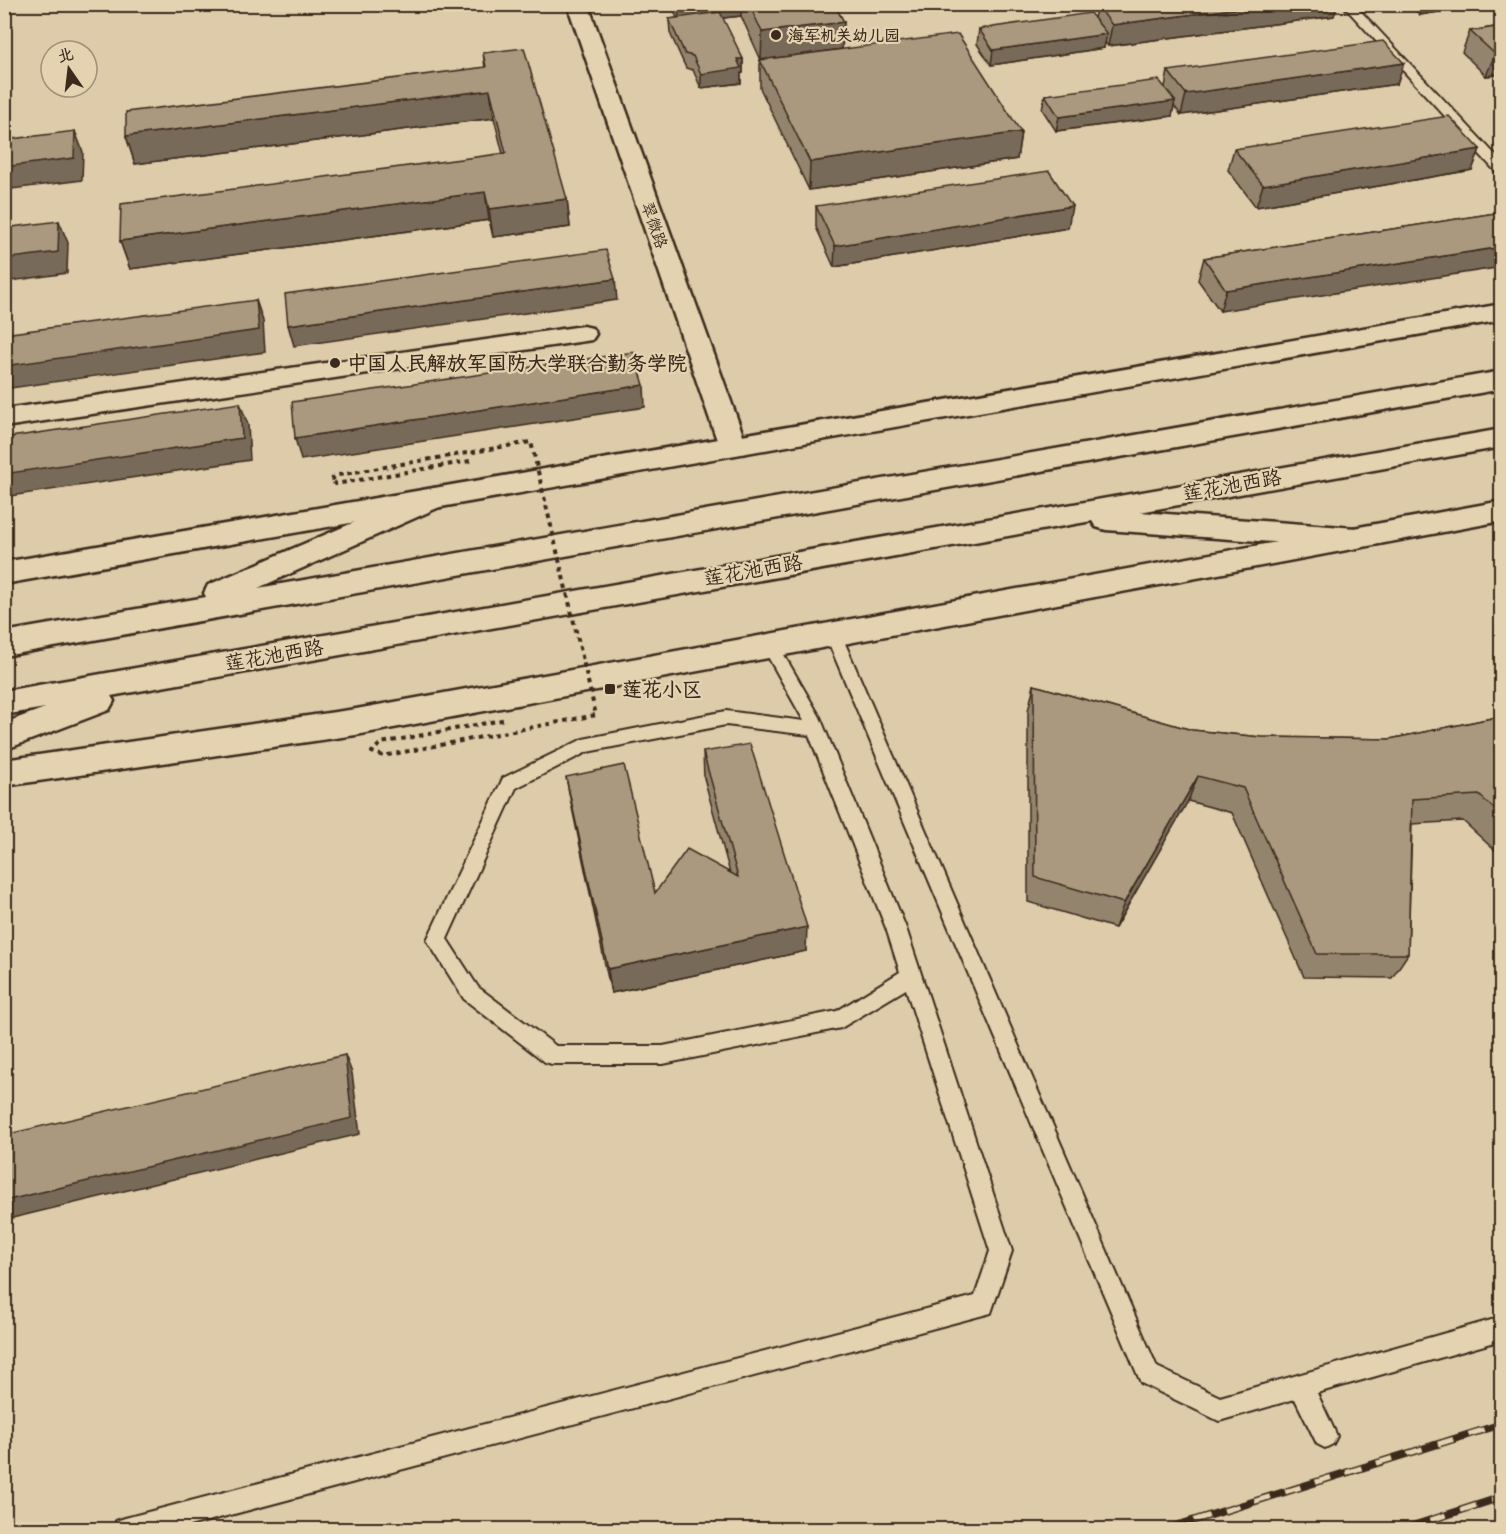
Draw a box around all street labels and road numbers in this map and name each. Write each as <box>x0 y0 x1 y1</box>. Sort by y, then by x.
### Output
street label: 翠微路 <box>635 200 670 252</box>
street label: 莲花池西路 <box>1181 466 1285 508</box>
street label: 莲花池西路 <box>702 551 806 593</box>
street label: 莲花池西路 <box>223 636 327 678</box>

